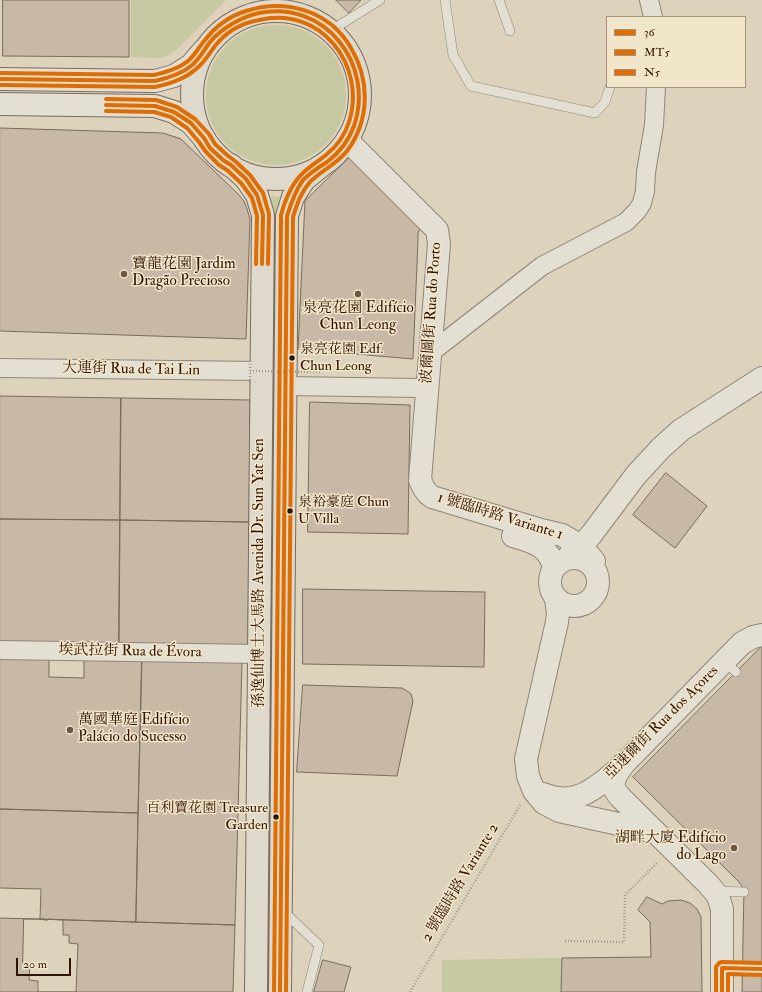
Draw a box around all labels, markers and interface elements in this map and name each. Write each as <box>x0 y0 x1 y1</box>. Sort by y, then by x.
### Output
legend <box>606 16 746 88</box>
text: 36 <box>644 25 655 40</box>
text: MT5 <box>644 45 670 60</box>
text: N5 <box>644 65 660 80</box>
street label: 波爾圖街 Rua do Porto <box>418 242 446 384</box>
place label: 寶龍花園 Jardim Dragão Precioso <box>132 256 236 291</box>
marker: 寶龍花園 Jardim Dragão Precioso <box>119 269 129 279</box>
marker: 泉亮花園 Edifício Chun Leong <box>353 289 363 299</box>
place label: 泉亮花園 Edifício Chun Leong <box>302 300 414 335</box>
place label: 泉亮花園 Edf. Chun Leong <box>300 342 383 374</box>
marker: 泉亮花園 Edf. Chun Leong <box>287 353 297 363</box>
street label: 大連街 Rua de Tai Lin <box>62 360 200 380</box>
street label: 孫逸仙博士大馬路 Avenida Dr. Sun Yat Sen <box>251 438 269 708</box>
street label: 1 號臨時路 Variante 1 <box>435 489 565 545</box>
place label: 泉裕豪庭 Chun U Villa <box>298 495 389 528</box>
marker: 泉裕豪庭 Chun U Villa <box>285 506 295 516</box>
street label: 埃武拉街 Rua de Évora <box>58 642 202 662</box>
street label: 亞速爾街 Rua dos Açores <box>601 662 723 784</box>
place label: 萬國華庭 Edifício Palácio do Sucesso <box>78 712 189 747</box>
marker: 萬國華庭 Edifício Palácio do Sucesso <box>65 725 75 735</box>
place label: 百利寶花園 Treasure Garden <box>146 801 268 834</box>
marker: 百利寶花園 Treasure Garden <box>271 812 281 822</box>
street label: 2 號臨時路 Variante 2 <box>419 821 503 945</box>
place label: 湖畔大廈 Edifício do Lago <box>615 830 726 865</box>
marker: 湖畔大廈 Edifício do Lago <box>729 843 739 853</box>
scale bar <box>18 950 73 976</box>
text: 20 m <box>23 957 47 972</box>

